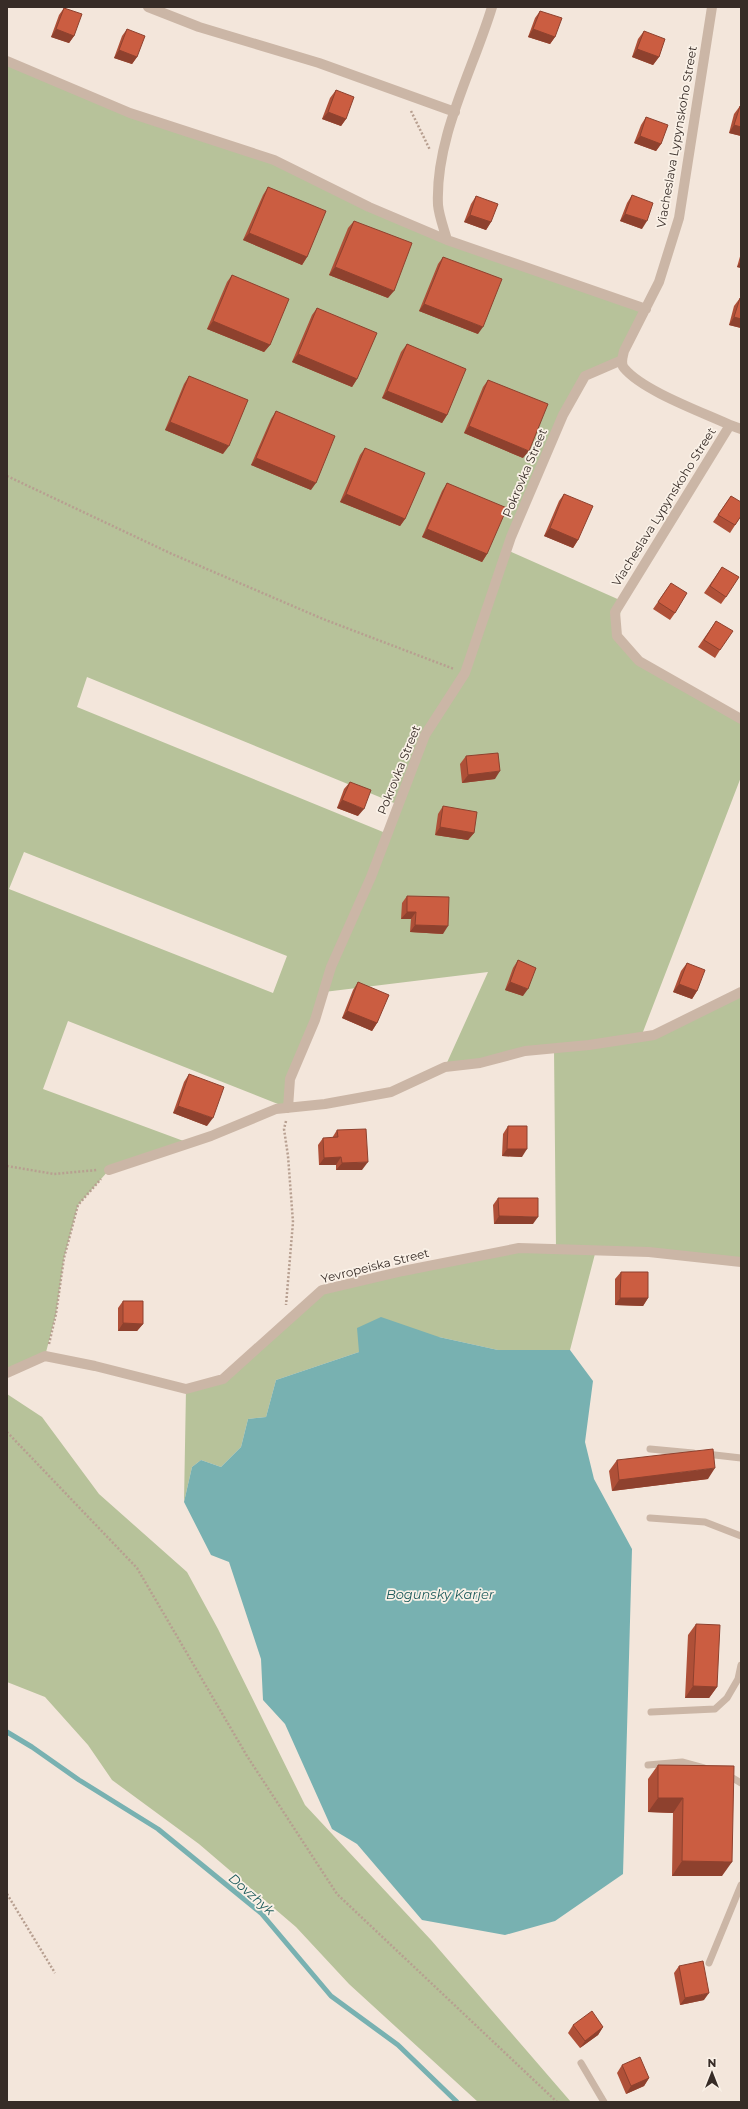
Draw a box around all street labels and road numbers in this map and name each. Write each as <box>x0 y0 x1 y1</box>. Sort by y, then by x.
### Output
street label: Viacheslava Lypynskoho Street <box>653 45 700 229</box>
street label: Viacheslava Lypynskoho Street <box>608 424 719 589</box>
street label: Pokrovka Street <box>499 426 550 520</box>
street label: Pokrovka Street <box>374 723 423 817</box>
street label: Yevropeiska Street <box>319 1245 431 1286</box>

